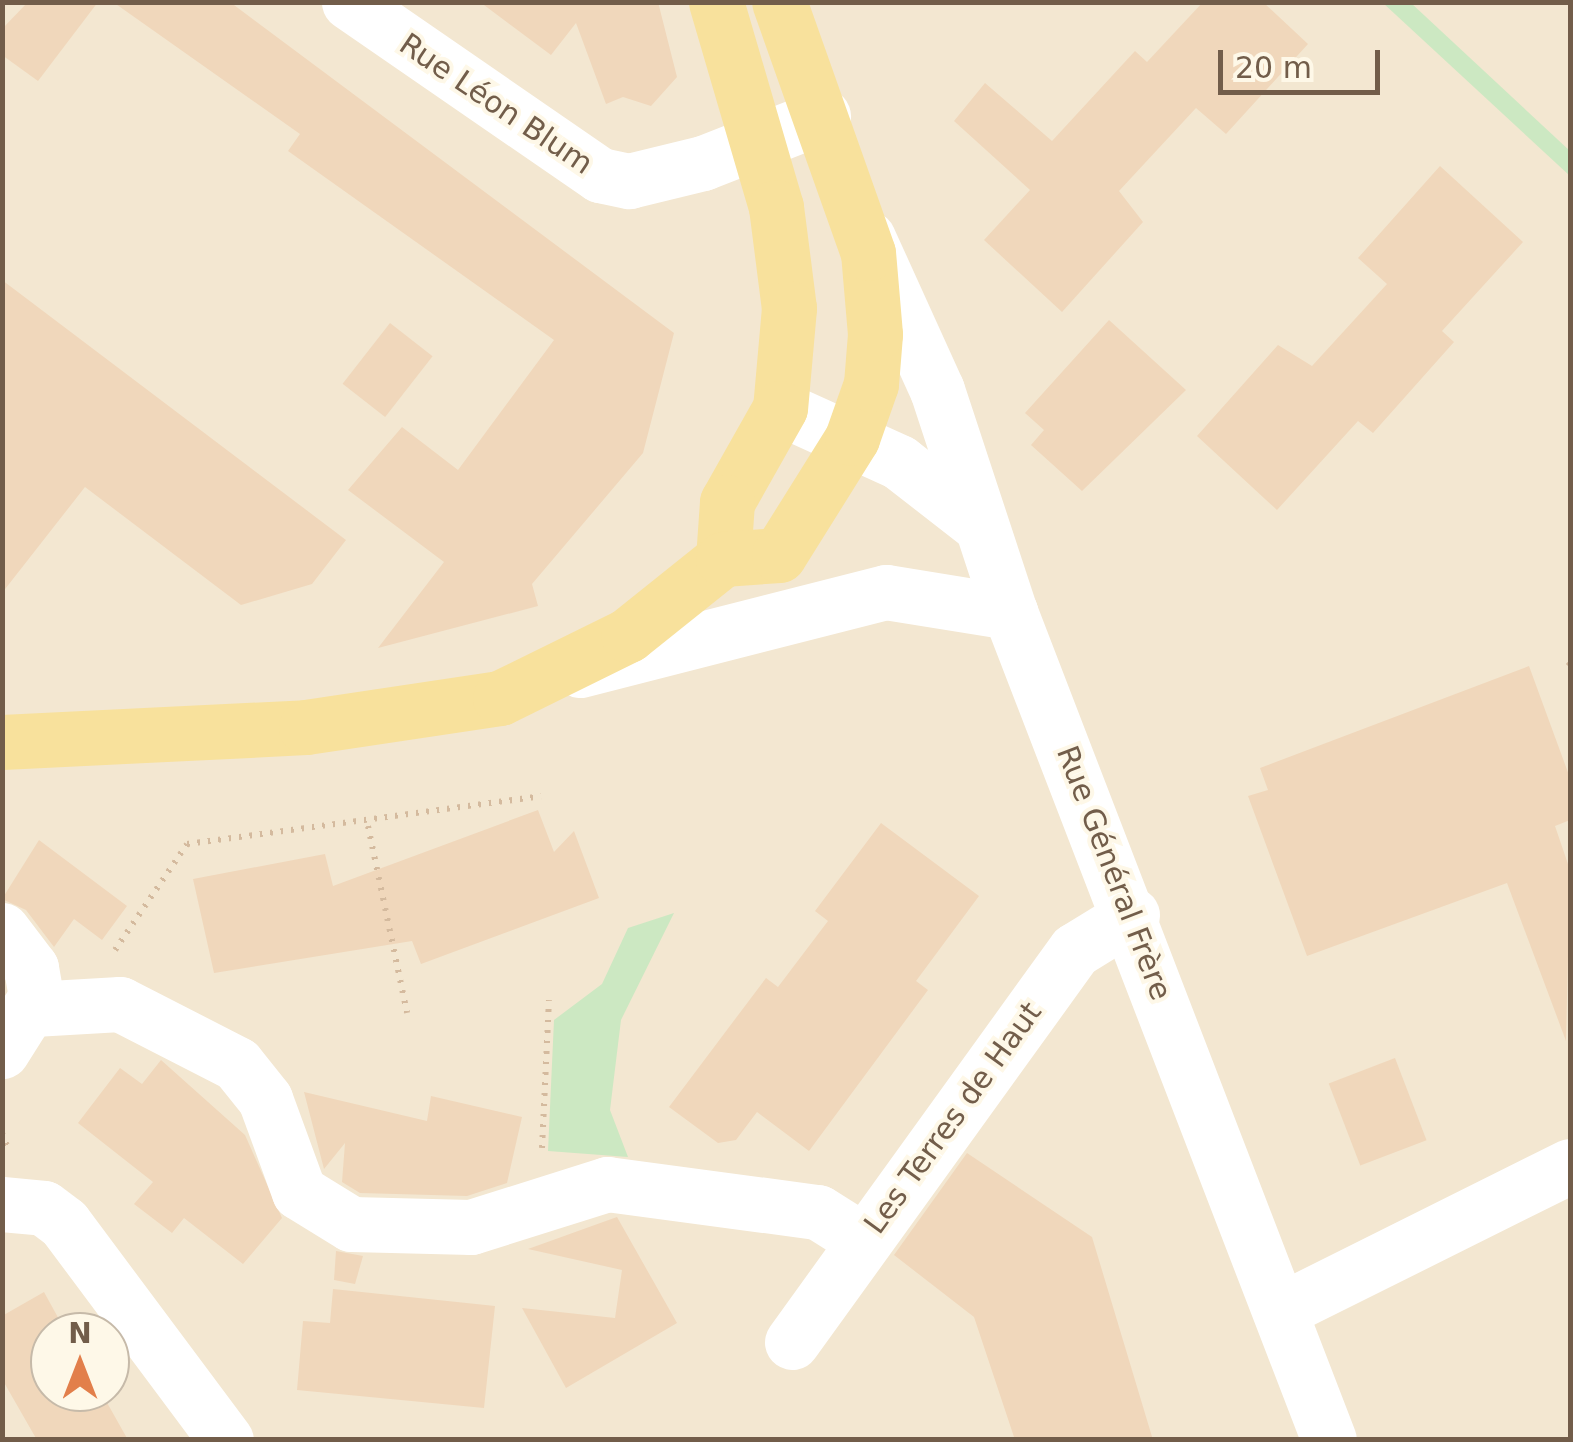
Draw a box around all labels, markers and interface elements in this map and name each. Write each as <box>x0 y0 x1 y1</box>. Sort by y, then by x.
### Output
street label: Rue Léon Blum <box>393 26 599 182</box>
scale bar <box>1223 30 1386 92</box>
text: 20 m <box>1235 50 1312 85</box>
street label: Rue Général Frère <box>1049 741 1179 1005</box>
street label: Les Terres de Haut <box>857 995 1049 1241</box>
north arrow <box>30 1312 130 1412</box>
text: N <box>68 1317 92 1350</box>

